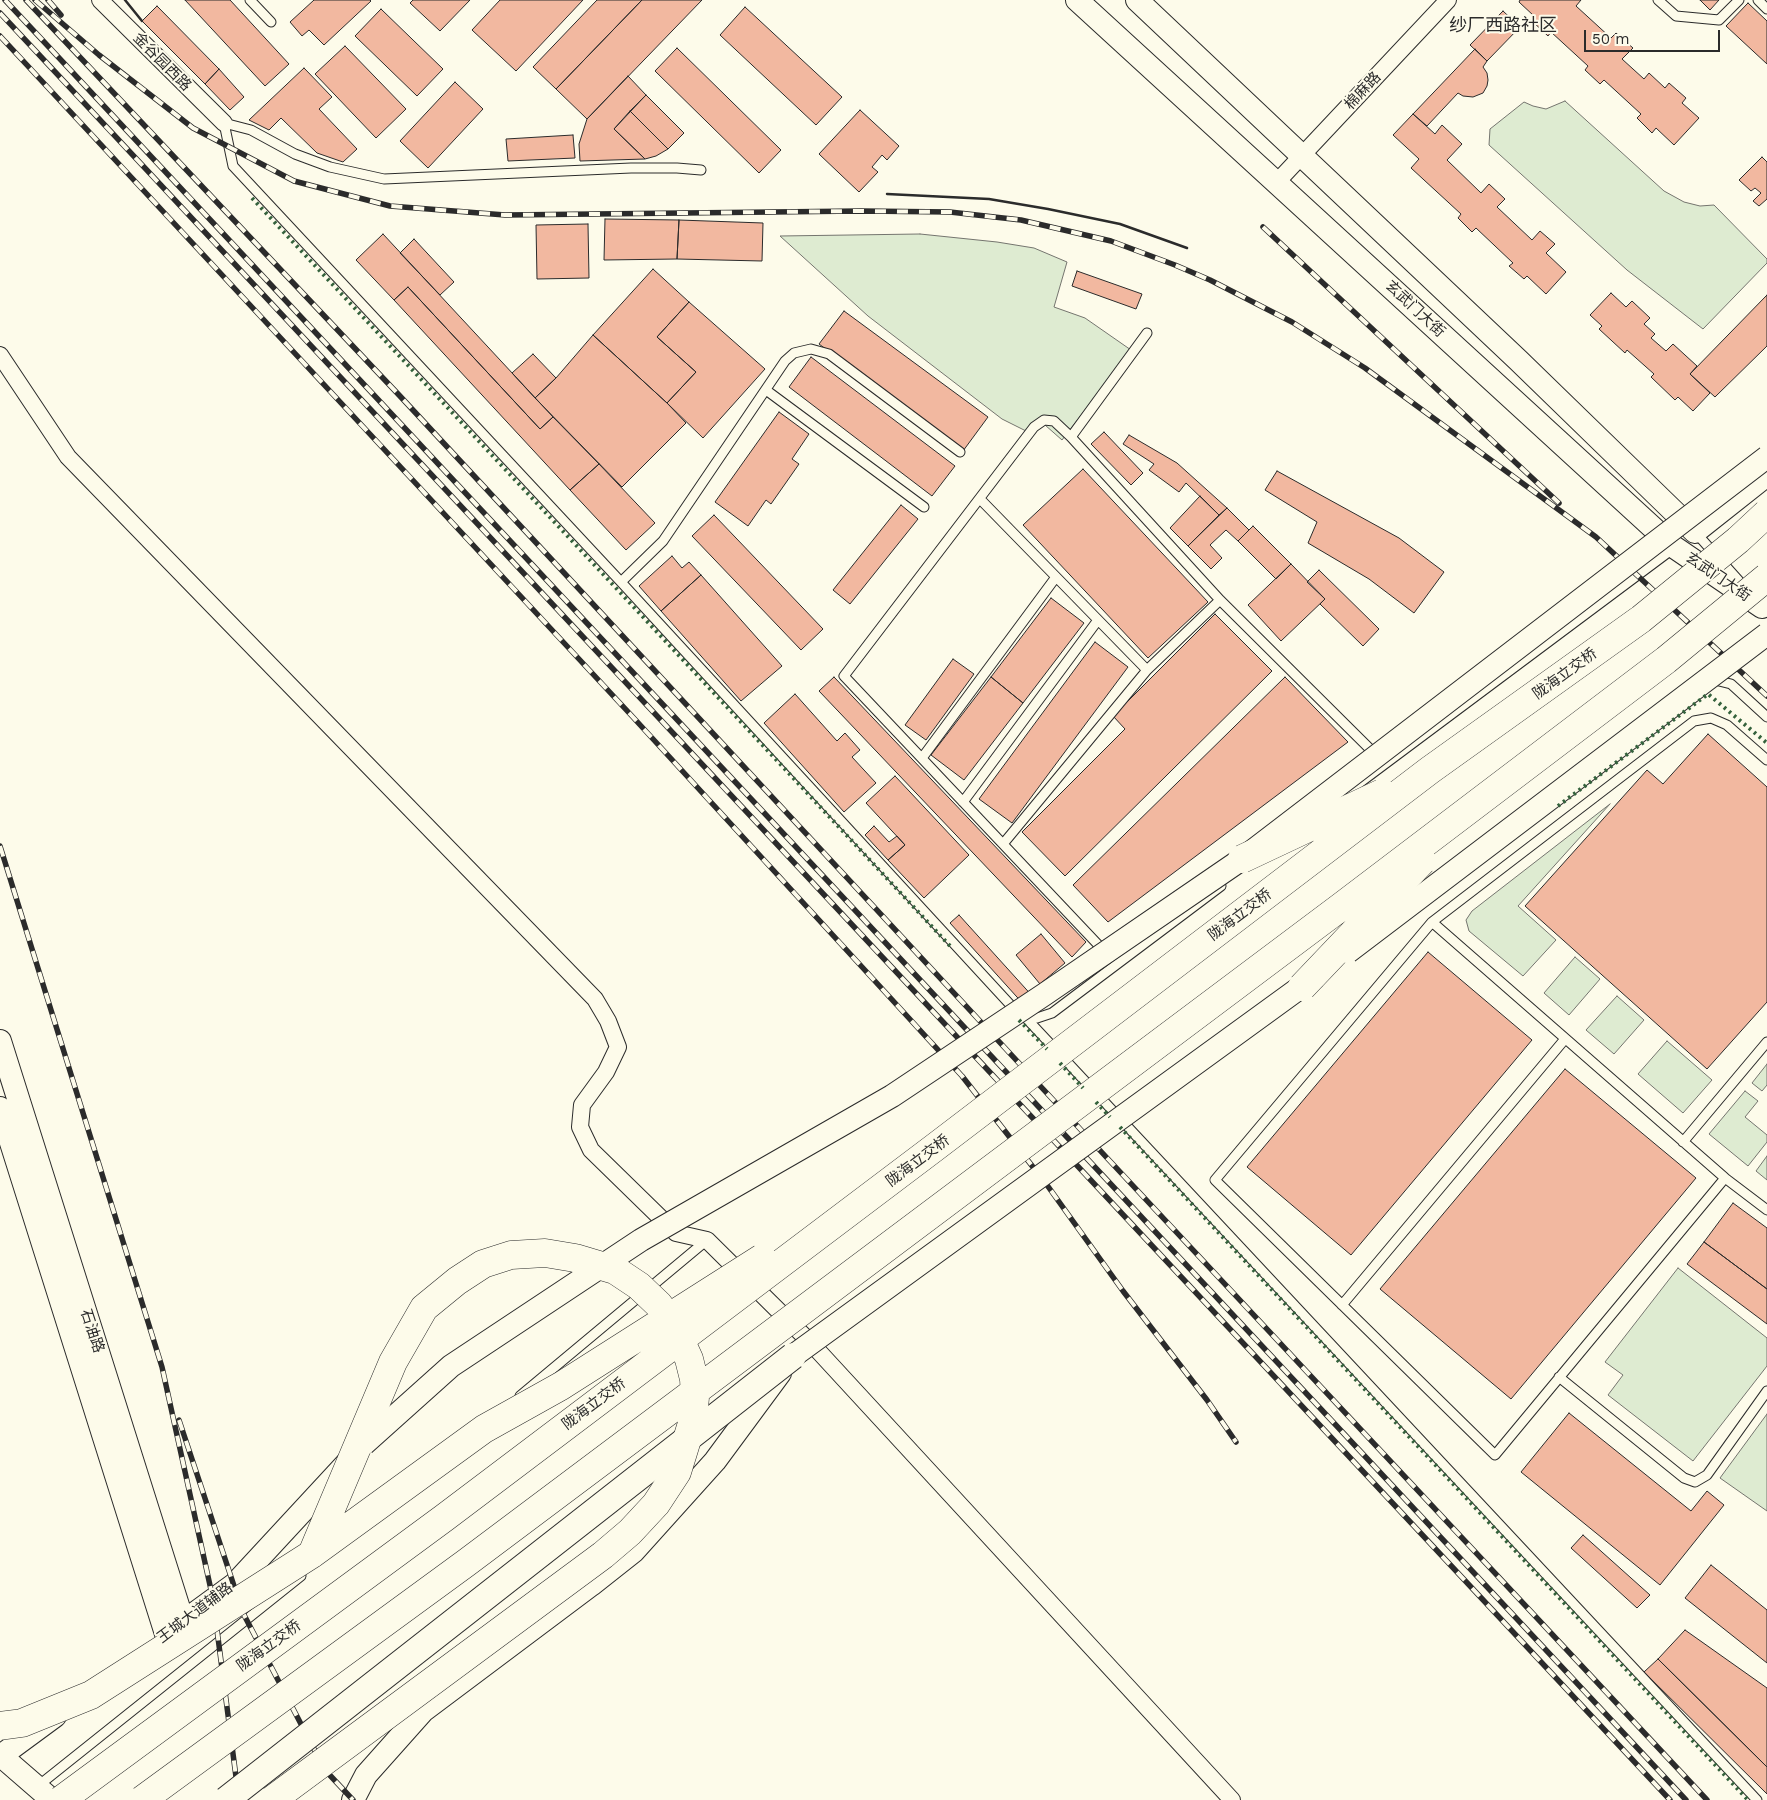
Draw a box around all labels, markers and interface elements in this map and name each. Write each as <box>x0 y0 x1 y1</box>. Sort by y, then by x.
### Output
district label: 纱厂西路社区 <box>1449 15 1557 37</box>
scale bar <box>1587 20 1723 52</box>
street label: 金谷园西路 <box>129 29 195 95</box>
text: 50 m <box>1592 30 1629 48</box>
street label: 棉麻路 <box>1341 68 1385 114</box>
street label: 玄武门大街 <box>1381 277 1449 341</box>
street label: 玄武门大街 <box>1682 549 1754 605</box>
street label: 陇海立交桥 <box>1529 645 1601 703</box>
street label: 陇海立交桥 <box>1205 885 1275 945</box>
street label: 陇海立交桥 <box>883 1131 953 1191</box>
street label: 石油路 <box>76 1307 108 1355</box>
street label: 陇海立交桥 <box>559 1374 629 1434</box>
street label: 王城大道辅路 <box>154 1579 236 1647</box>
street label: 陇海立交桥 <box>233 1617 305 1675</box>

